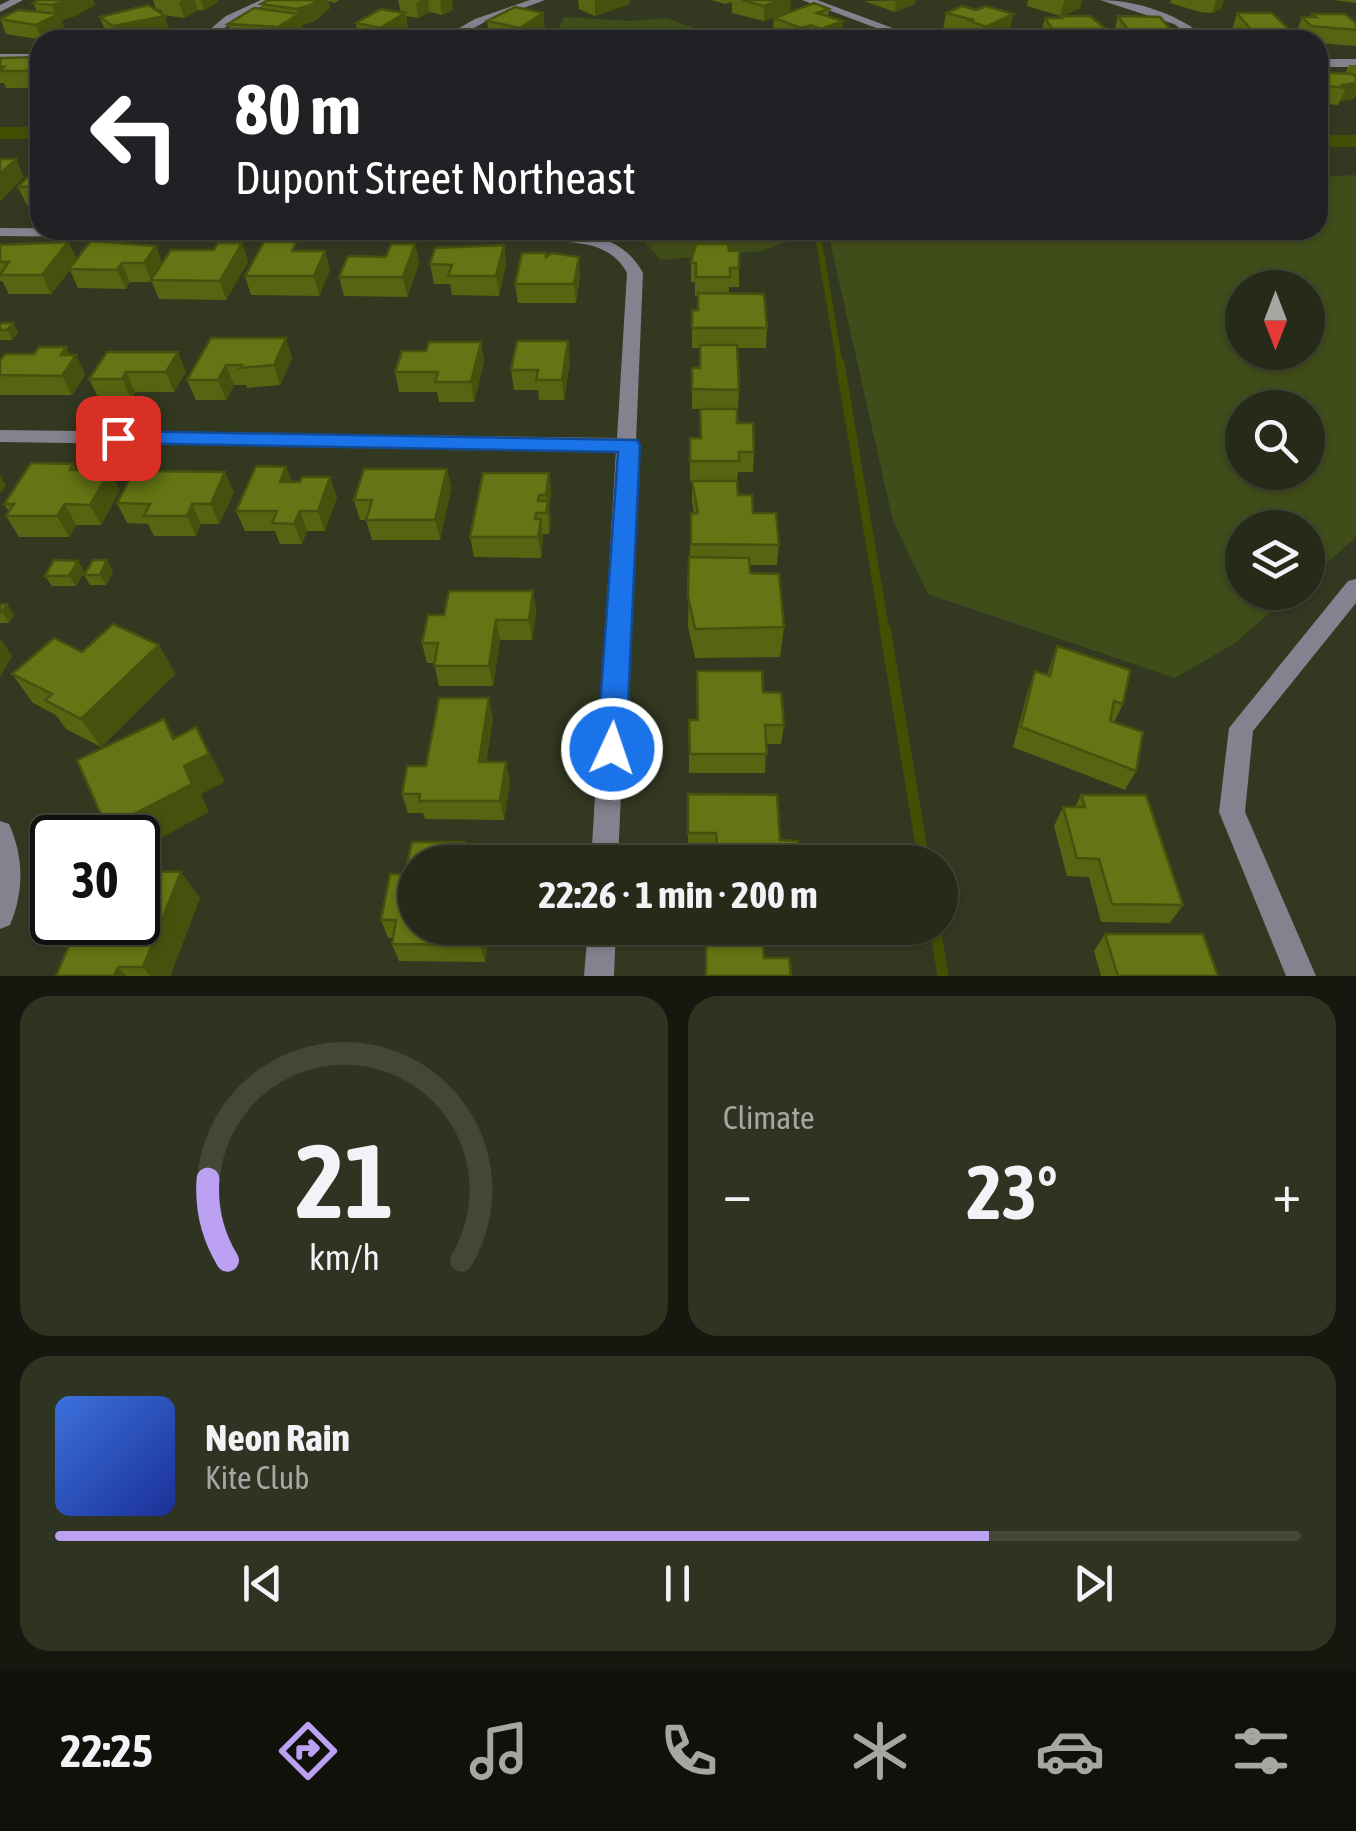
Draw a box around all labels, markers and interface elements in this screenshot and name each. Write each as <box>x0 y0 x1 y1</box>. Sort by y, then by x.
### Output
text: 80 m <box>235 69 361 149</box>
icon: left <box>70 70 200 200</box>
text: Dupont Street Northeast <box>235 152 636 204</box>
north arrow <box>1225 270 1325 370</box>
map controls <box>1225 270 1325 610</box>
button: search <box>1225 390 1325 490</box>
pin <box>76 396 161 481</box>
icon: arrive <box>91 411 146 466</box>
button: layers <box>1225 510 1325 610</box>
position arrow <box>560 697 664 801</box>
speed limit sign: 30 <box>30 815 160 945</box>
text: 22:26 · 1 min · 200 m <box>538 873 818 916</box>
text: Climate <box>723 1099 815 1136</box>
text: 21 <box>295 1121 393 1240</box>
text: 23° <box>966 1149 1058 1235</box>
text: − <box>723 1161 752 1224</box>
text: + <box>1272 1161 1301 1224</box>
text: km/h <box>309 1237 379 1278</box>
text: Neon Rain <box>205 1416 350 1459</box>
text: Kite Club <box>205 1459 309 1496</box>
icon: previous <box>235 1556 290 1611</box>
icon: pause <box>650 1556 705 1611</box>
icon: next <box>1066 1556 1121 1611</box>
icon: directions <box>273 1716 343 1786</box>
icon: music <box>464 1716 534 1786</box>
icon: phone <box>654 1716 724 1786</box>
icon: climate <box>845 1716 915 1786</box>
icon: car <box>1035 1716 1105 1786</box>
icon: filters <box>1226 1716 1296 1786</box>
text: 22:25 <box>60 1725 153 1777</box>

